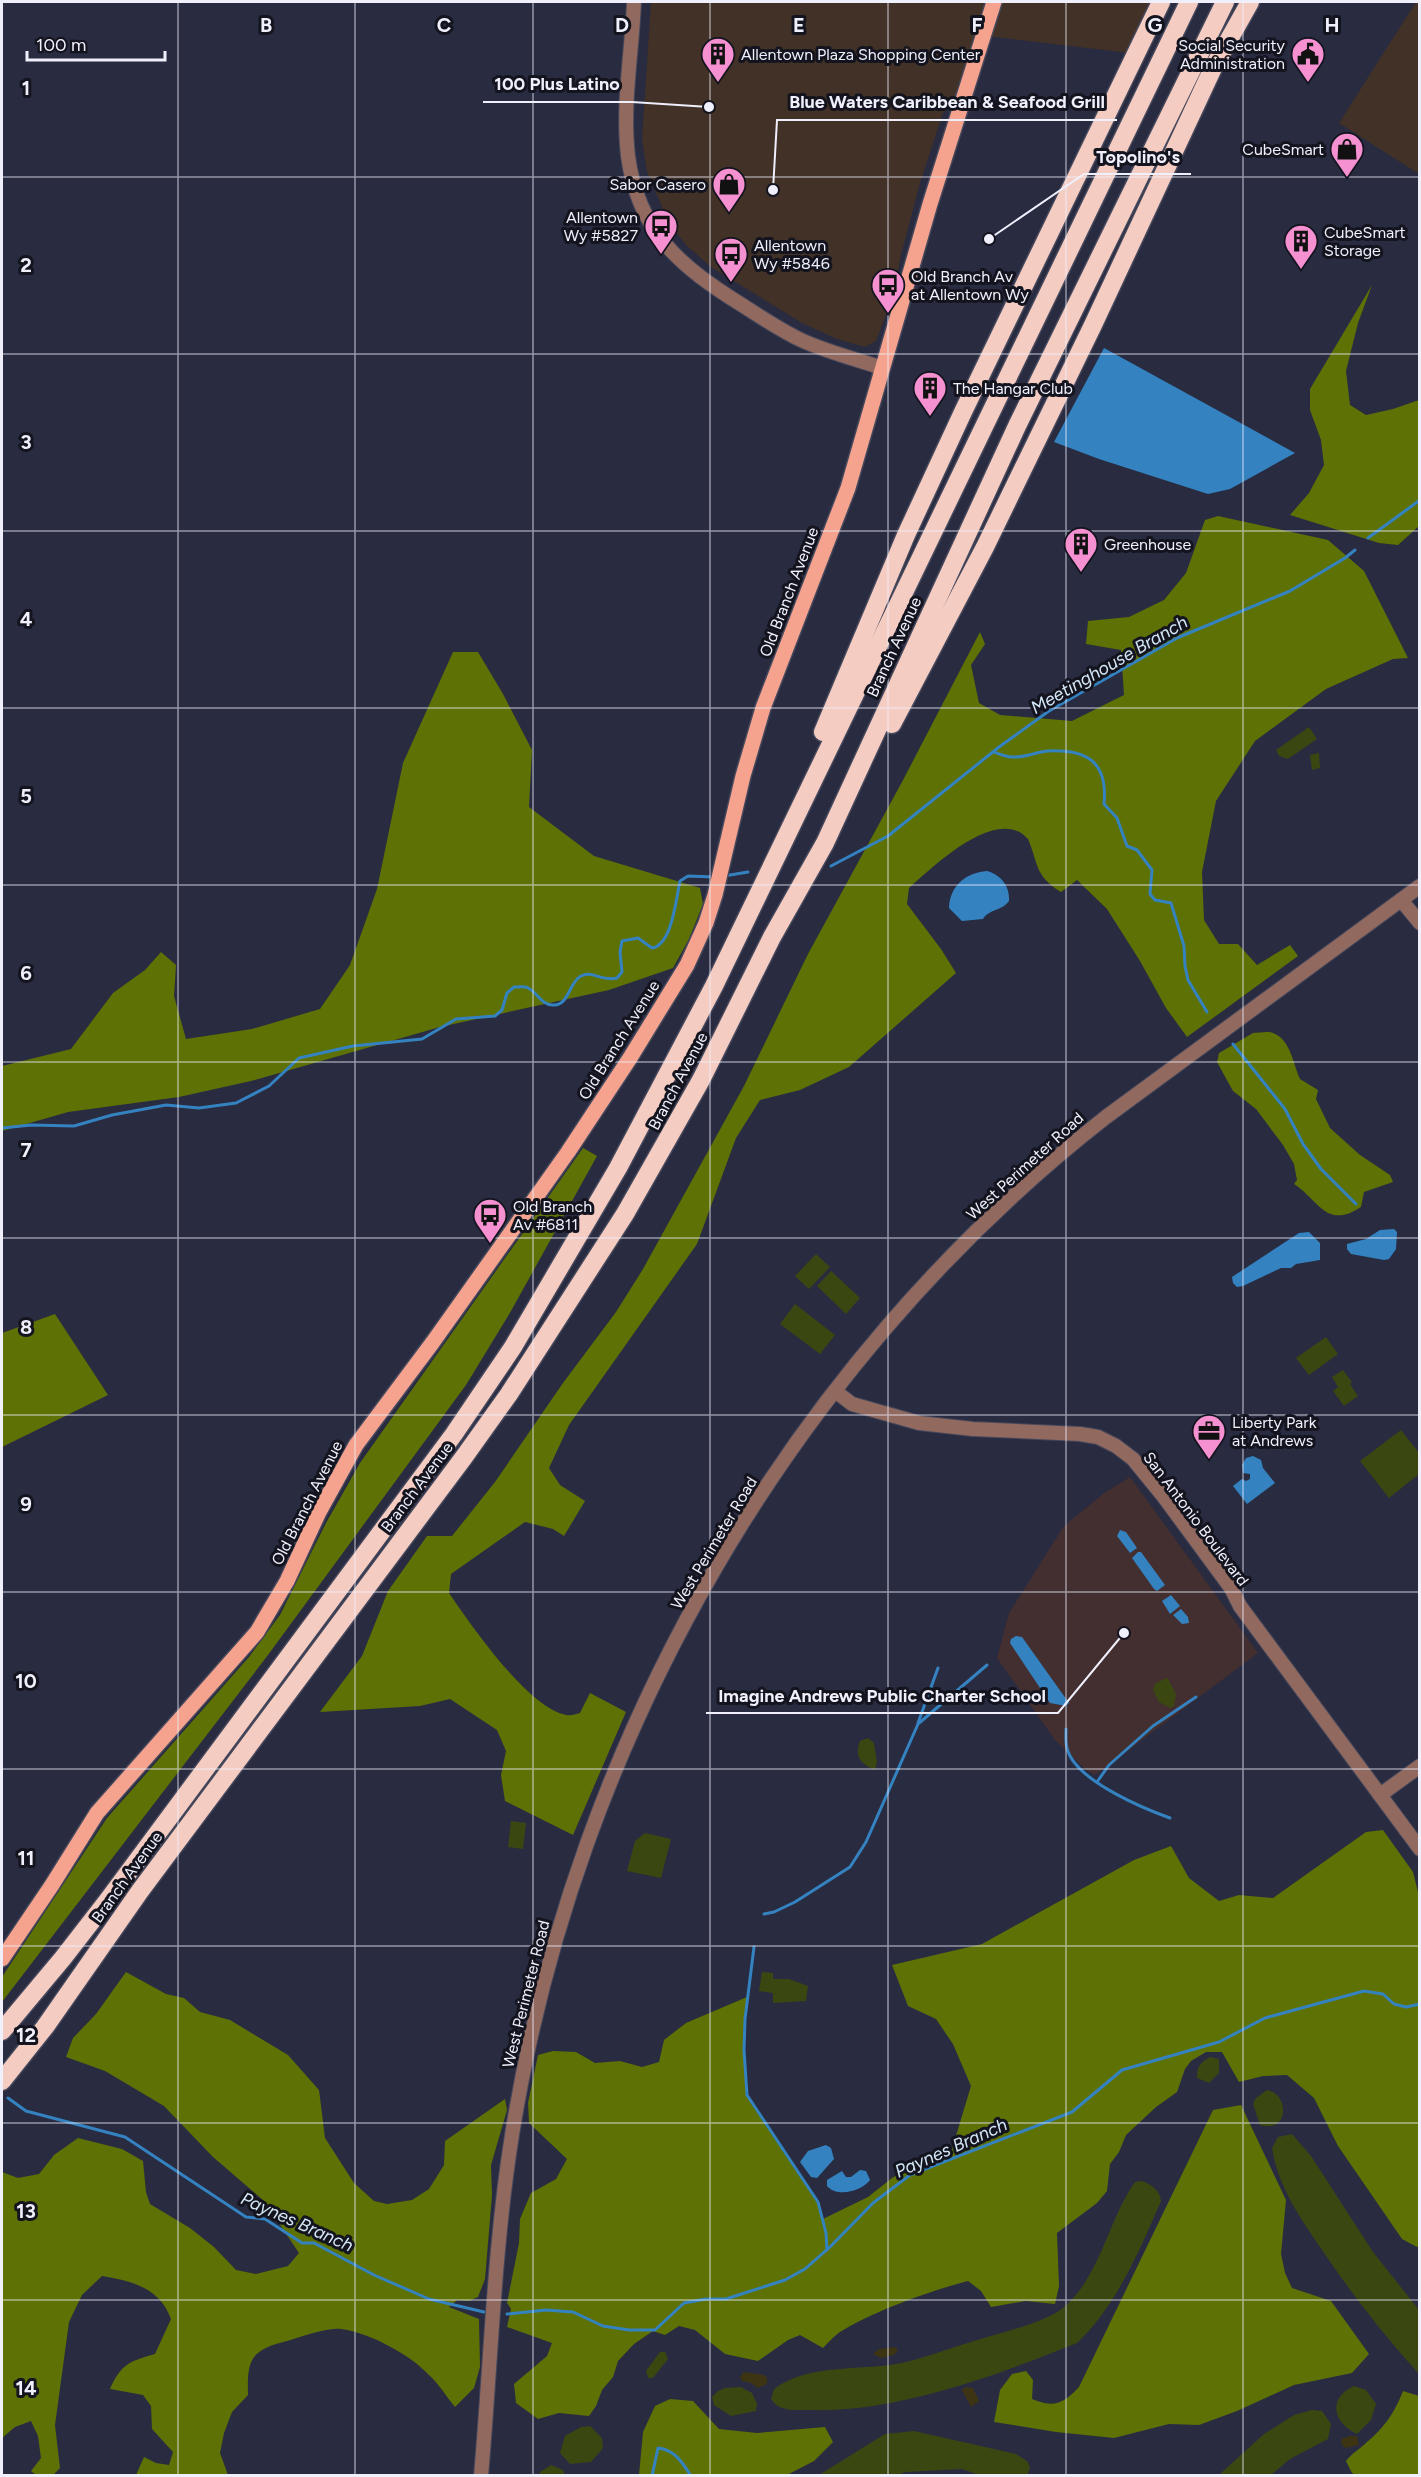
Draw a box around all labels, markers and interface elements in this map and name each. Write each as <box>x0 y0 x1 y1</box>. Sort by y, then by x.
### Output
text: B <box>260 13 272 37</box>
text: C <box>437 13 451 37</box>
text: D <box>615 13 629 37</box>
text: E <box>793 13 805 37</box>
text: F <box>971 13 983 37</box>
text: G <box>1148 13 1163 37</box>
text: H <box>1325 13 1340 37</box>
scale bar <box>27 24 165 62</box>
text: 100 m <box>36 34 86 56</box>
building icon: Allentown Plaza Shopping Center <box>700 36 736 83</box>
place label: Social Security Administration <box>1178 36 1286 73</box>
public building icon: Social Security Administration <box>1290 36 1326 83</box>
place label: Allentown Plaza Shopping Center <box>741 45 981 64</box>
callout: 100 Plus Latino <box>483 66 632 102</box>
text: 100 Plus Latino <box>494 73 620 95</box>
text: 1 <box>22 76 30 100</box>
callout: Blue Waters Caribbean & Seafood Grill <box>777 84 1117 120</box>
text: Blue Waters Caribbean & Seafood Grill <box>789 91 1105 113</box>
shop icon: CubeSmart <box>1329 131 1365 178</box>
callout: Topolino's <box>1084 138 1191 174</box>
place label: CubeSmart <box>1242 140 1324 159</box>
text: Topolino's <box>1096 146 1180 168</box>
shop icon: Sabor Casero <box>711 166 747 213</box>
place label: Sabor Casero <box>609 175 706 194</box>
place label: Allentown Wy #5827 <box>564 208 638 245</box>
bus stop icon: Allentown Wy #5827 <box>643 208 679 255</box>
building icon: CubeSmart Storage <box>1283 223 1319 270</box>
place label: CubeSmart Storage <box>1324 223 1406 260</box>
bus stop icon: Allentown Wy #5846 <box>713 236 749 283</box>
place label: Allentown Wy #5846 <box>754 236 830 273</box>
text: 2 <box>20 253 32 277</box>
bus stop icon: Old Branch Av at Allentown Wy <box>870 267 906 314</box>
place label: Old Branch Av at Allentown Wy <box>911 267 1030 304</box>
building icon: The Hangar Club <box>912 370 948 417</box>
place label: The Hangar Club <box>953 379 1073 398</box>
text: 3 <box>20 430 32 454</box>
street label: Old Branch Avenue <box>756 524 823 659</box>
building icon: Greenhouse <box>1063 526 1099 573</box>
place label: Greenhouse <box>1104 535 1192 554</box>
street label: Branch Avenue <box>863 594 926 700</box>
text: 4 <box>20 607 33 631</box>
water label: Meetinghouse Branch <box>1027 611 1191 719</box>
text: 5 <box>20 784 32 808</box>
text: 6 <box>20 961 32 985</box>
street label: Old Branch Avenue <box>575 977 664 1103</box>
street label: Branch Avenue <box>644 1029 712 1133</box>
street label: West Perimeter Road <box>962 1108 1088 1224</box>
text: 7 <box>20 1138 32 1162</box>
bus stop icon: Old Branch Av #6811 <box>472 1197 508 1244</box>
place label: Old Branch Av #6811 <box>513 1197 592 1234</box>
text: 8 <box>20 1315 32 1339</box>
office icon: Liberty Park at Andrews <box>1191 1413 1227 1460</box>
place label: Liberty Park at Andrews <box>1232 1413 1317 1450</box>
street label: Old Branch Avenue <box>267 1437 347 1568</box>
street label: Branch Avenue <box>377 1438 457 1536</box>
street label: San Antonio Boulevard <box>1139 1448 1253 1590</box>
street label: West Perimeter Road <box>667 1473 761 1613</box>
text: 9 <box>20 1492 32 1516</box>
text: 10 <box>15 1669 37 1693</box>
callout: Imagine Andrews Public Charter School <box>706 1677 1058 1713</box>
text: Imagine Andrews Public Charter School <box>718 1685 1046 1707</box>
street label: Branch Avenue <box>88 1828 167 1926</box>
text: 11 <box>18 1846 34 1870</box>
street label: West Perimeter Road <box>498 1918 554 2070</box>
text: 12 <box>16 2023 36 2047</box>
water label: Paynes Branch <box>891 2113 1011 2183</box>
water label: Paynes Branch <box>237 2187 357 2257</box>
text: 13 <box>16 2199 36 2223</box>
text: 14 <box>15 2376 37 2400</box>

